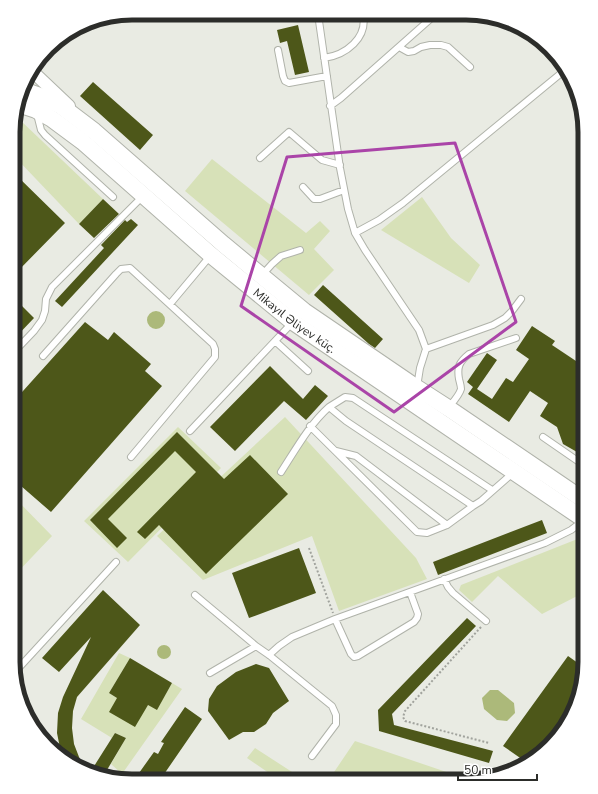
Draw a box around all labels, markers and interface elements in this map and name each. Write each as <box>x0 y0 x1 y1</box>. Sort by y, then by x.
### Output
street label: Mikayıl Əliyev küç. <box>250 285 339 357</box>
scale bar <box>458 756 537 782</box>
text: 50 m <box>464 762 492 778</box>

